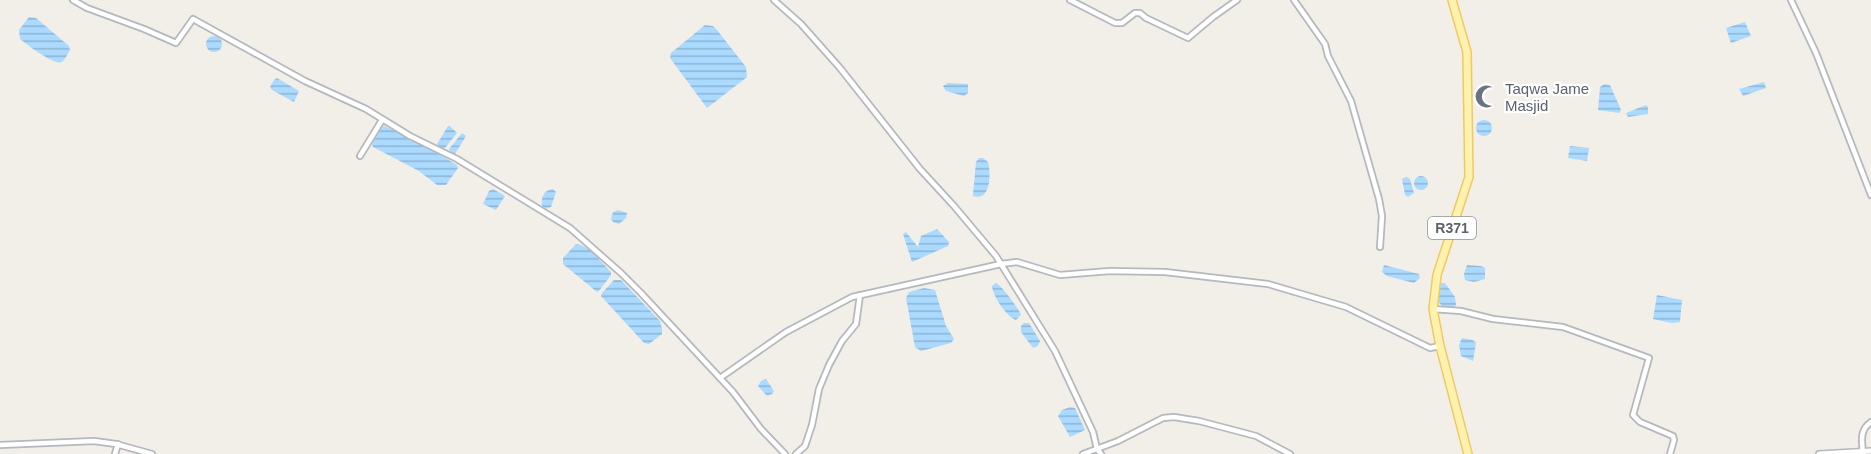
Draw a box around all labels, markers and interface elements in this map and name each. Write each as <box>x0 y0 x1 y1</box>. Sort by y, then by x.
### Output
place label: Taqwa Jame Masjid <box>1505 80 1589 114</box>
mosque icon: Taqwa Jame Masjid <box>1474 84 1500 110</box>
road number: R371 <box>1428 217 1476 239</box>

